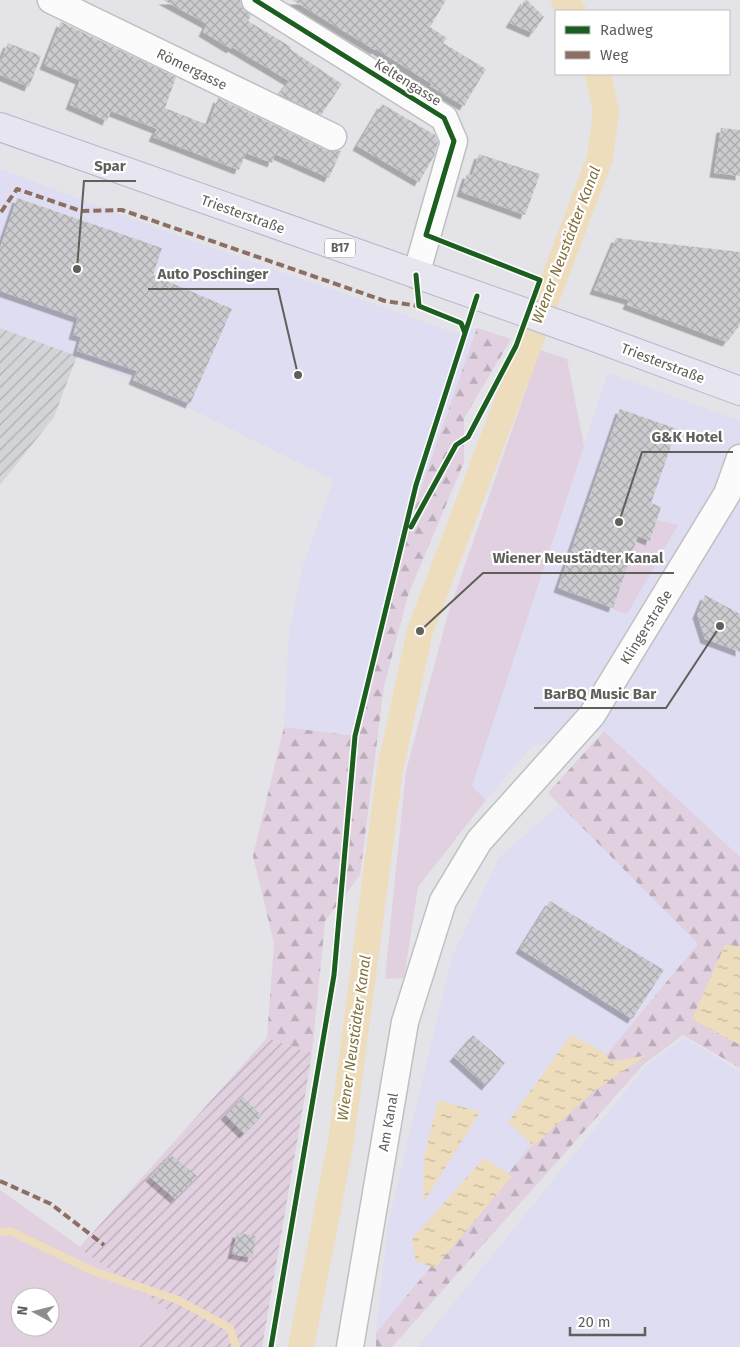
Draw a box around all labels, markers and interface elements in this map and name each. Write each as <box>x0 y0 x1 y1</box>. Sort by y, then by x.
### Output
legend <box>555 10 730 75</box>
text: Radweg <box>600 21 653 39</box>
street label: Römergasse <box>154 45 230 94</box>
text: Weg <box>600 46 628 64</box>
street label: Keltengasse <box>371 55 444 110</box>
callout: Spar <box>84 151 136 181</box>
text: Spar <box>94 157 127 175</box>
water label: Wiener Neustädter Kanal <box>528 164 604 326</box>
street label: Triesterstraße <box>199 191 287 238</box>
road number: B17 <box>325 238 355 258</box>
callout: Auto Poschinger <box>148 259 278 289</box>
text: Auto Poschinger <box>157 265 269 283</box>
street label: Triesterstraße <box>619 340 707 387</box>
callout: G&K Hotel <box>642 422 733 452</box>
text: G&K Hotel <box>651 428 723 446</box>
callout: Wiener Neustädter Kanal <box>483 543 674 573</box>
text: Wiener Neustädter Kanal <box>493 549 664 567</box>
street label: Klingerstraße <box>617 587 676 668</box>
callout: BarBQ Music Bar <box>534 678 666 708</box>
text: BarBQ Music Bar <box>544 685 657 703</box>
water label: Wiener Neustädter Kanal <box>333 954 375 1122</box>
street label: Am Kanal <box>375 1091 402 1153</box>
north arrow <box>10 1287 60 1337</box>
scale bar <box>570 1304 645 1336</box>
text: N <box>14 1305 32 1316</box>
text: 20 m <box>578 1313 611 1331</box>

